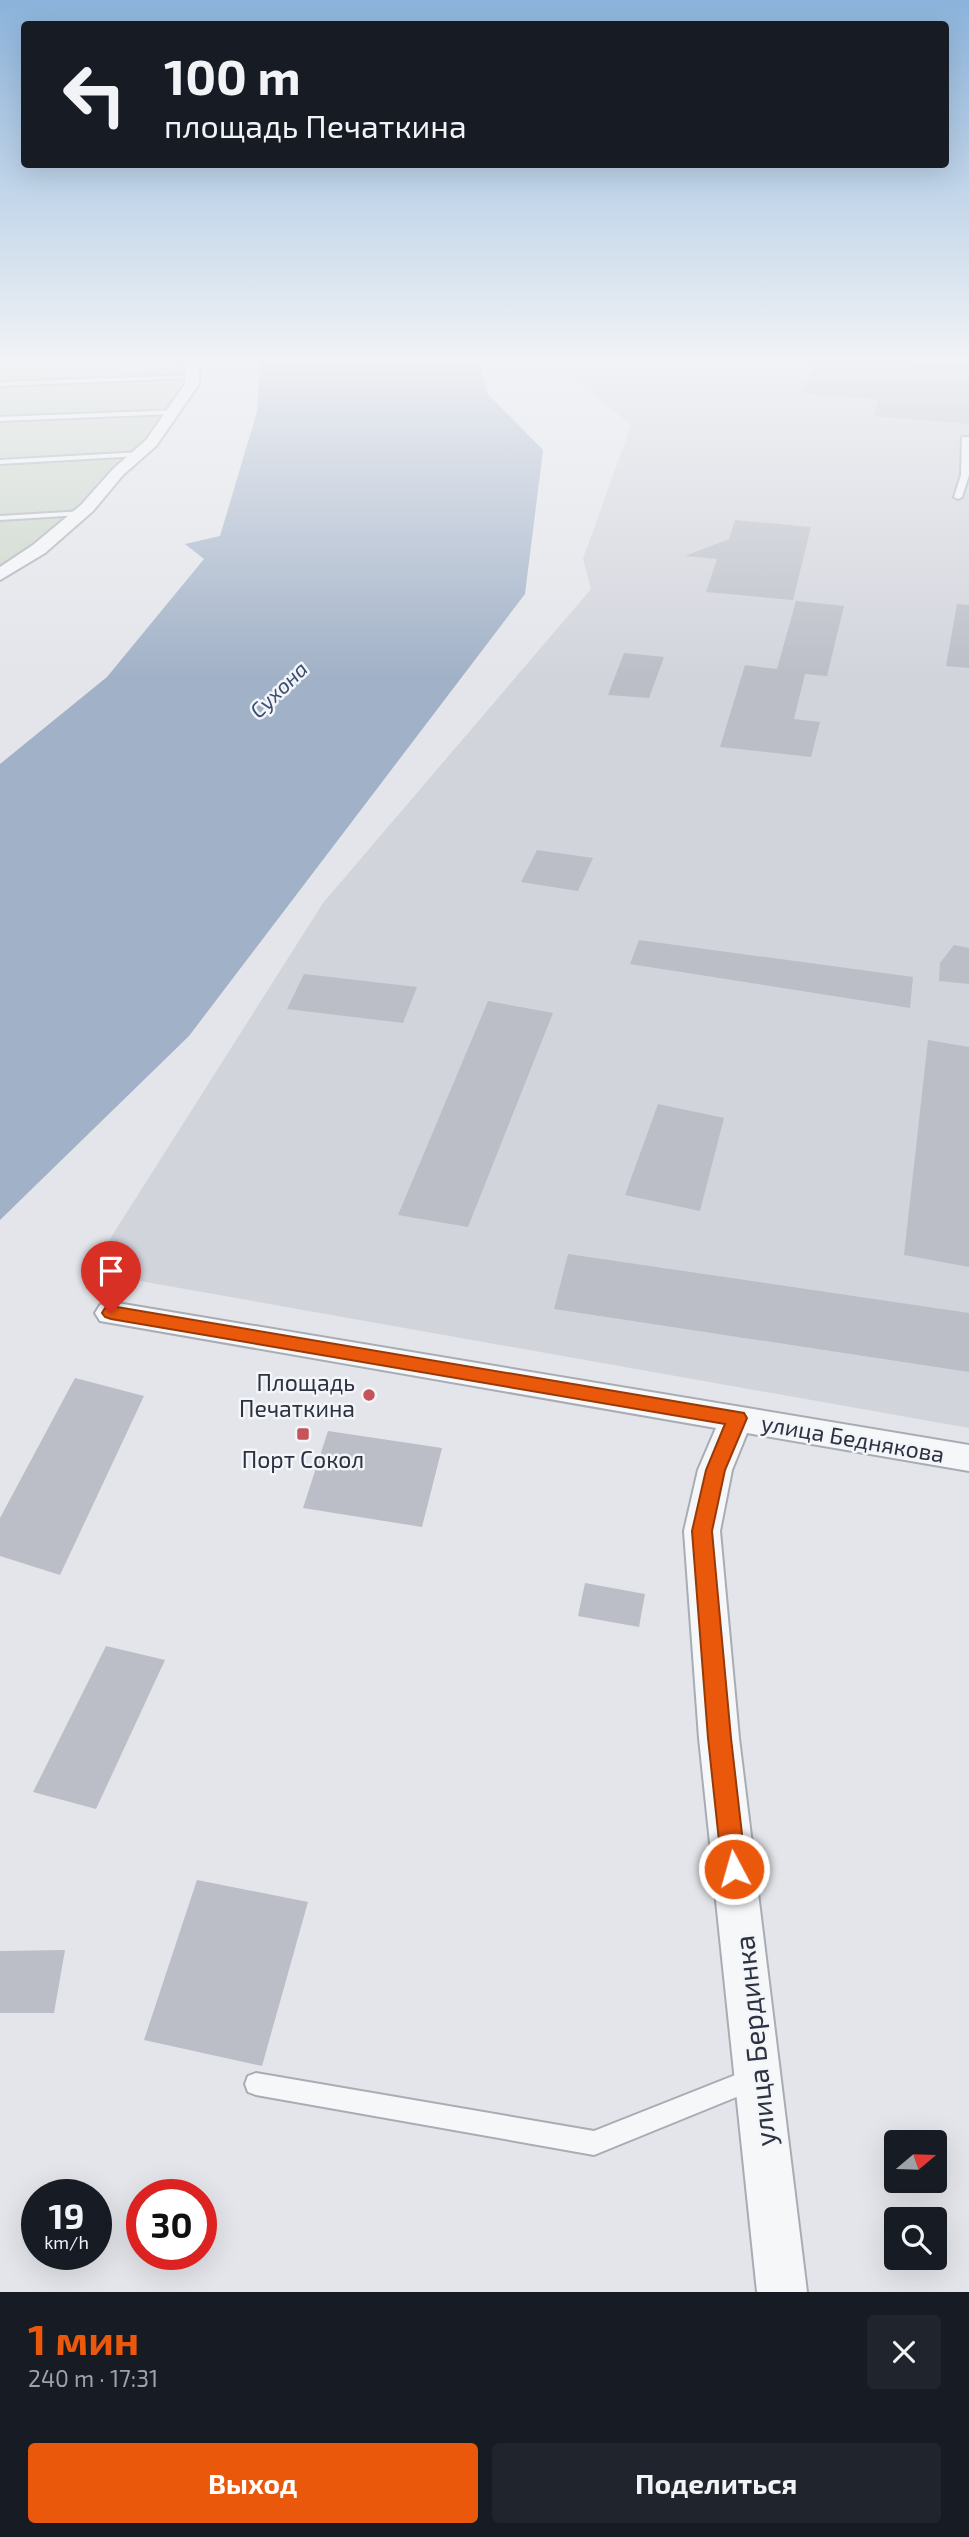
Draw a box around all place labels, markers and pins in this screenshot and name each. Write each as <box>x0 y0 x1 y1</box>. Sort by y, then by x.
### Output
pin <box>81 1241 141 1313</box>
place label: Площадь Печаткина <box>239 1368 355 1422</box>
marker: Площадь Печаткина <box>361 1387 377 1403</box>
marker: Порт Сокол <box>295 1426 311 1442</box>
place label: Порт Сокол <box>242 1445 364 1473</box>

